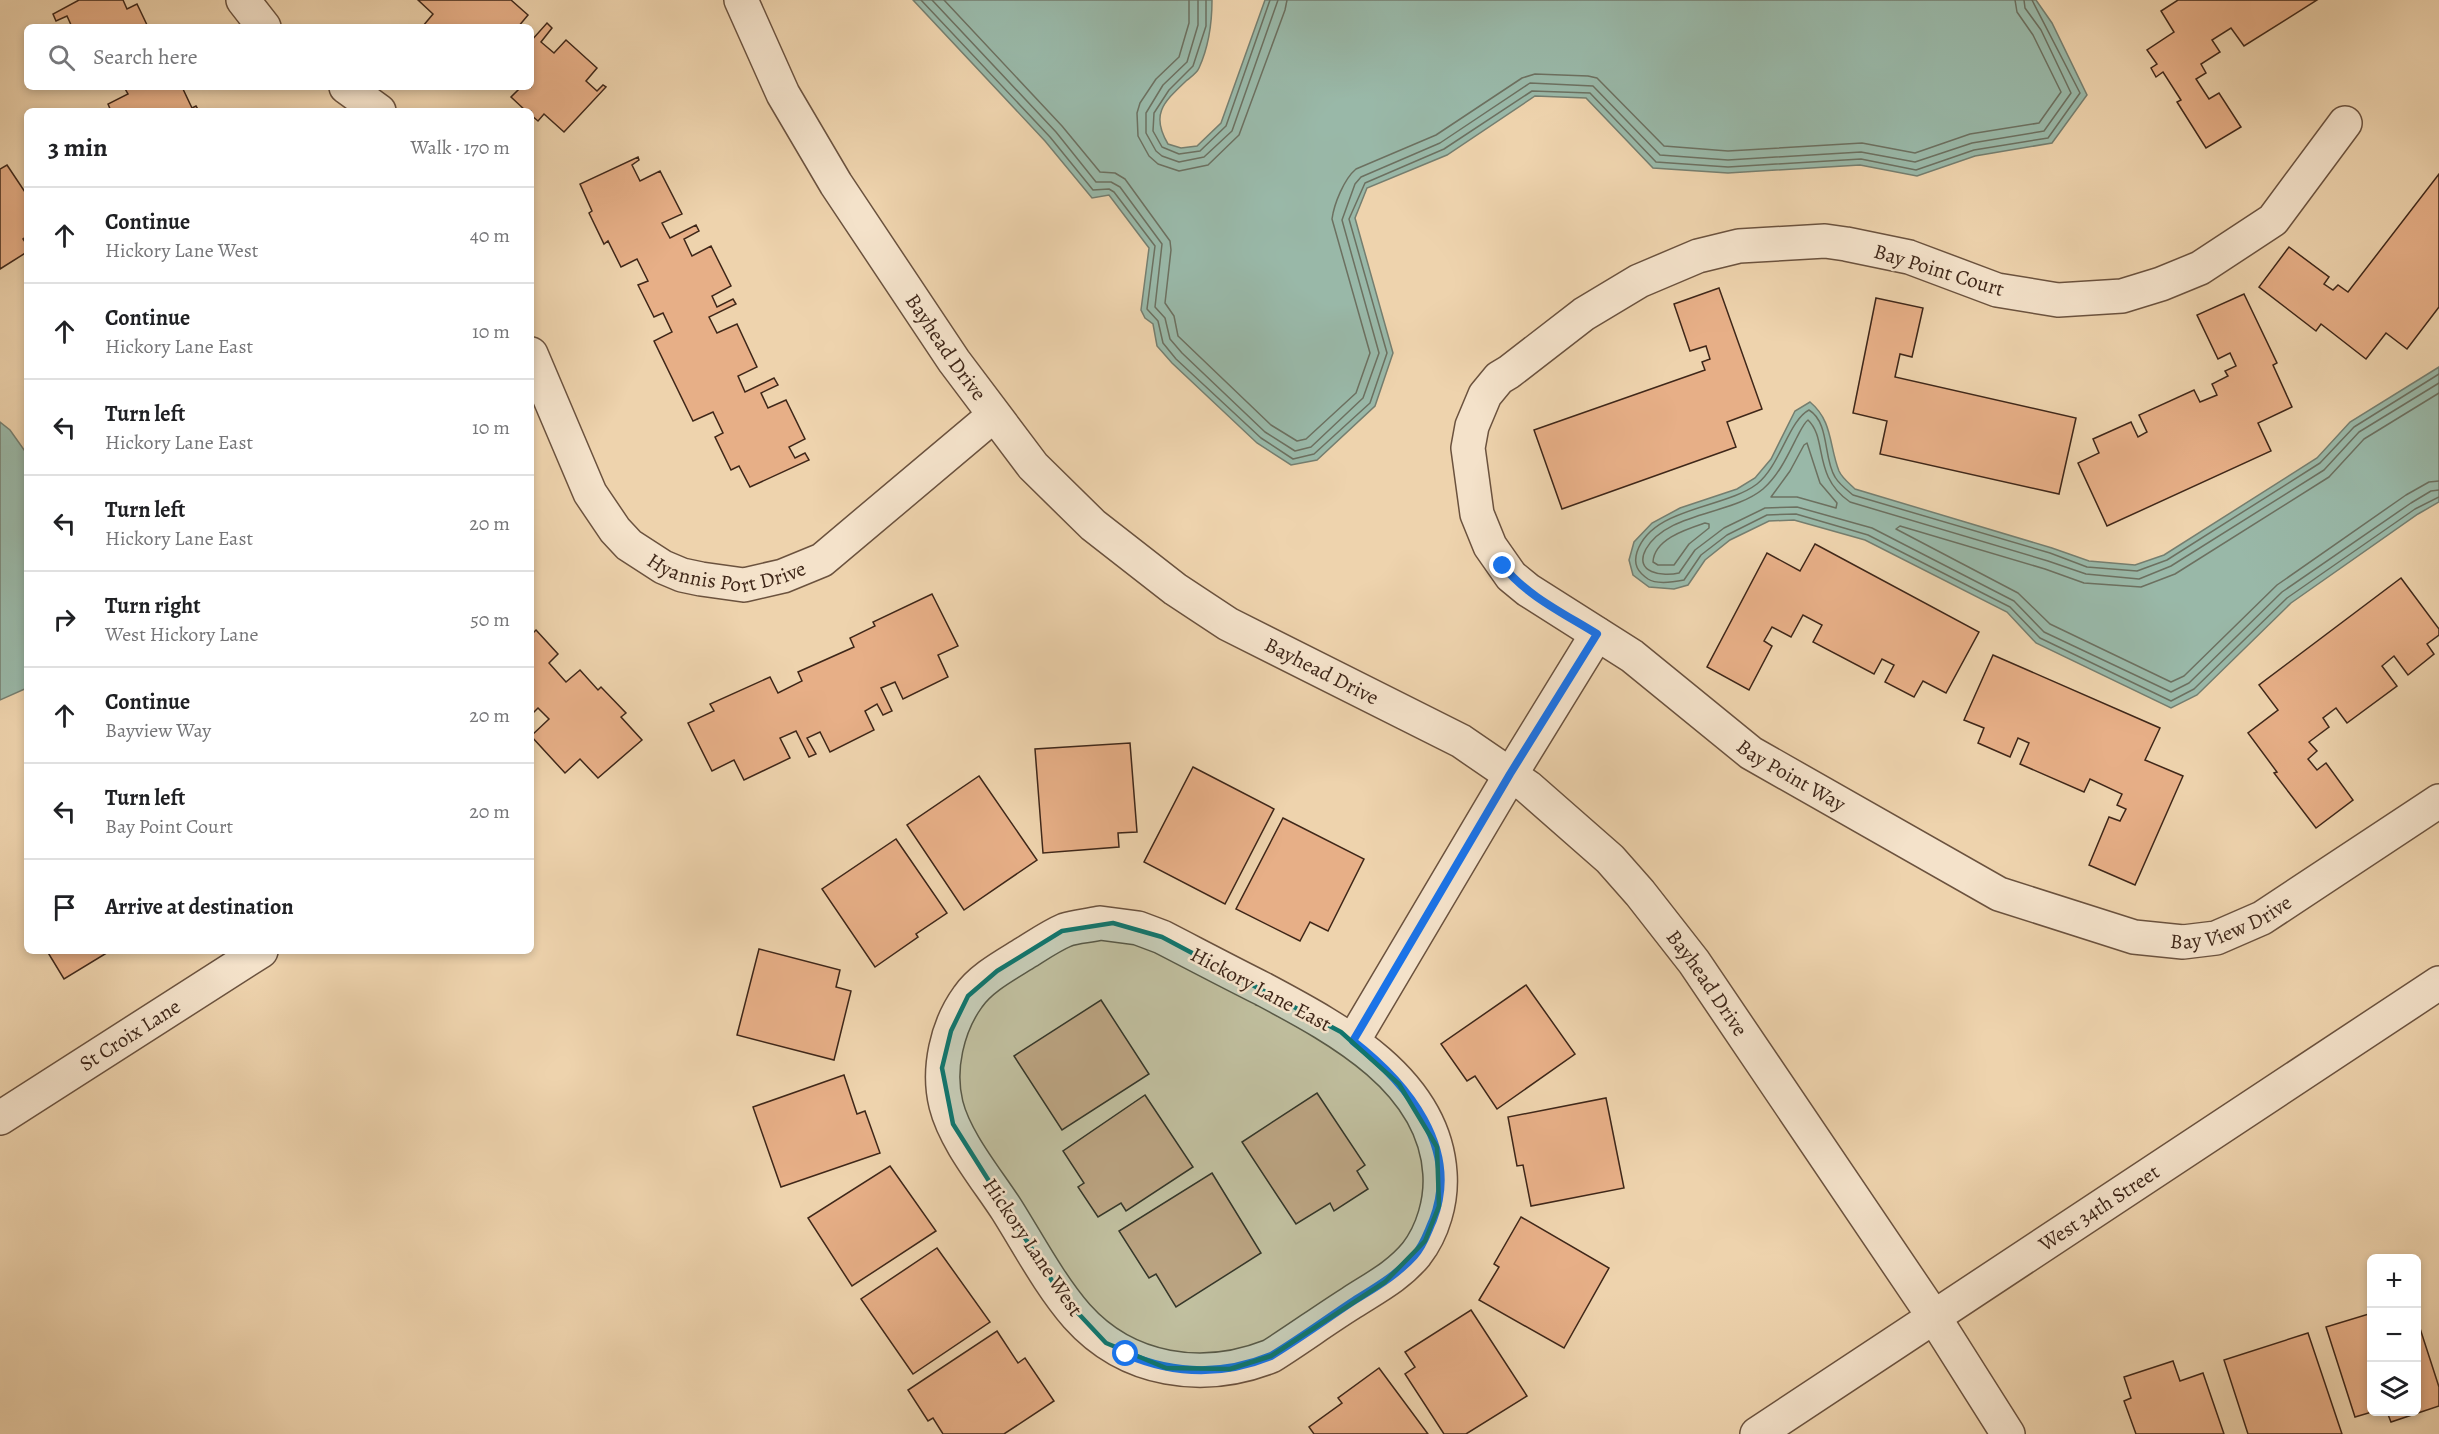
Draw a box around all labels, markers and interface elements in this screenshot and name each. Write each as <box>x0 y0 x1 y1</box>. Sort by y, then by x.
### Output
search box <box>24 24 534 90</box>
icon: search <box>45 41 78 74</box>
text: Search here <box>93 42 198 72</box>
text: 3 min <box>48 130 108 165</box>
text: Walk · 170 m <box>410 134 510 161</box>
text: Continue <box>105 207 190 237</box>
icon: ahead <box>48 219 81 252</box>
text: 40 m <box>470 222 510 249</box>
text: Hickory Lane West <box>105 237 258 264</box>
street label: Bay Point Court <box>1871 237 2007 303</box>
street label: Bayhead Drive <box>899 288 993 406</box>
text: Continue <box>105 303 190 333</box>
icon: ahead <box>48 315 81 348</box>
text: 10 m <box>472 318 510 345</box>
text: Hickory Lane East <box>105 333 253 360</box>
text: Turn left <box>105 399 185 429</box>
icon: left <box>48 411 81 444</box>
text: 10 m <box>472 414 510 441</box>
text: Hickory Lane East <box>105 429 253 456</box>
text: Turn left <box>105 495 185 525</box>
icon: left <box>48 507 81 540</box>
text: 20 m <box>469 510 510 537</box>
text: Hickory Lane East <box>105 525 253 552</box>
street label: Hyannis Port Drive <box>642 546 810 599</box>
route end <box>1489 552 1515 578</box>
text: Turn right <box>105 591 201 621</box>
icon: right <box>48 603 81 636</box>
text: 50 m <box>470 606 510 633</box>
text: West Hickory Lane <box>105 621 258 648</box>
street label: Bayhead Drive <box>1260 631 1384 711</box>
text: Continue <box>105 687 190 717</box>
icon: ahead <box>48 699 81 732</box>
text: 20 m <box>469 702 510 729</box>
text: Bayview Way <box>105 717 211 744</box>
street label: Bay Point Way <box>1731 733 1851 818</box>
text: Turn left <box>105 783 185 813</box>
icon: left <box>48 795 81 828</box>
text: 20 m <box>469 798 510 825</box>
text: Bay Point Court <box>105 813 233 840</box>
street label: Bay View Drive <box>2169 888 2297 956</box>
icon: arrive <box>48 891 81 924</box>
text: Arrive at destination <box>105 892 294 922</box>
street label: Bayhead Drive <box>1660 924 1754 1042</box>
street label: Hickory Lane East <box>1186 940 1336 1038</box>
street label: St Croix Lane <box>74 992 186 1078</box>
street label: West 34th Street <box>2032 1158 2165 1258</box>
street label: Hickory Lane West <box>976 1172 1090 1322</box>
map controls <box>2367 1254 2421 1416</box>
button: + <box>2367 1254 2421 1308</box>
button: − <box>2367 1308 2421 1362</box>
route start <box>1112 1340 1138 1366</box>
button: layers <box>2367 1362 2421 1416</box>

